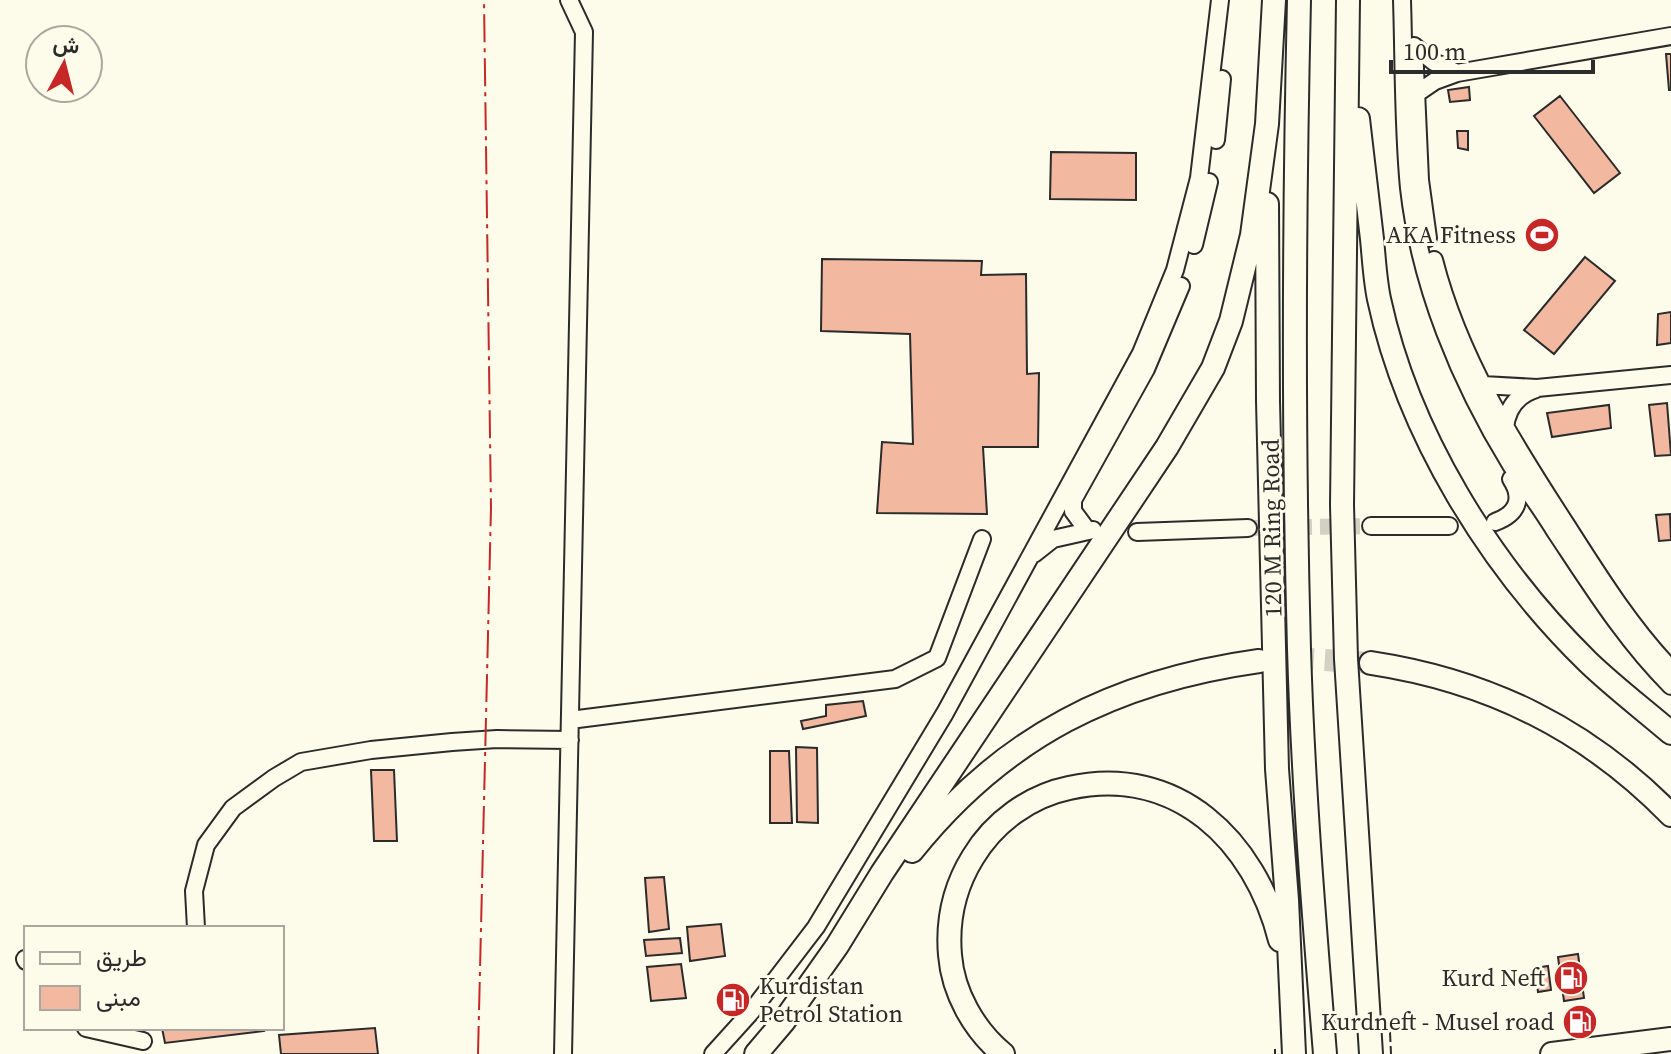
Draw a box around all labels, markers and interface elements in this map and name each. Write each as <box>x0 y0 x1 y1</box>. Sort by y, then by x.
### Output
north arrow <box>24 24 104 104</box>
scale bar <box>1391 24 1593 74</box>
text: ش <box>51 28 81 61</box>
text: 100 m <box>1403 35 1466 68</box>
sports icon: AKA Fitness <box>1523 216 1561 254</box>
place label: AKA Fitness <box>1386 218 1516 251</box>
street label: 120 M Ring Road <box>1253 438 1290 618</box>
legend <box>24 926 284 1030</box>
text: طريق <box>96 941 147 974</box>
fuel station icon: Kurd Neft <box>1552 959 1590 997</box>
place label: Kurd Neft <box>1442 961 1546 994</box>
place label: Kurdistan Petrol Station <box>759 969 903 1030</box>
text: مبنى <box>96 981 141 1014</box>
fuel station icon: Kurdistan Petrol Station <box>714 981 752 1019</box>
fuel station icon: Kurdneft - Musel road <box>1561 1003 1599 1041</box>
place label: Kurdneft - Musel road <box>1321 1005 1554 1038</box>

